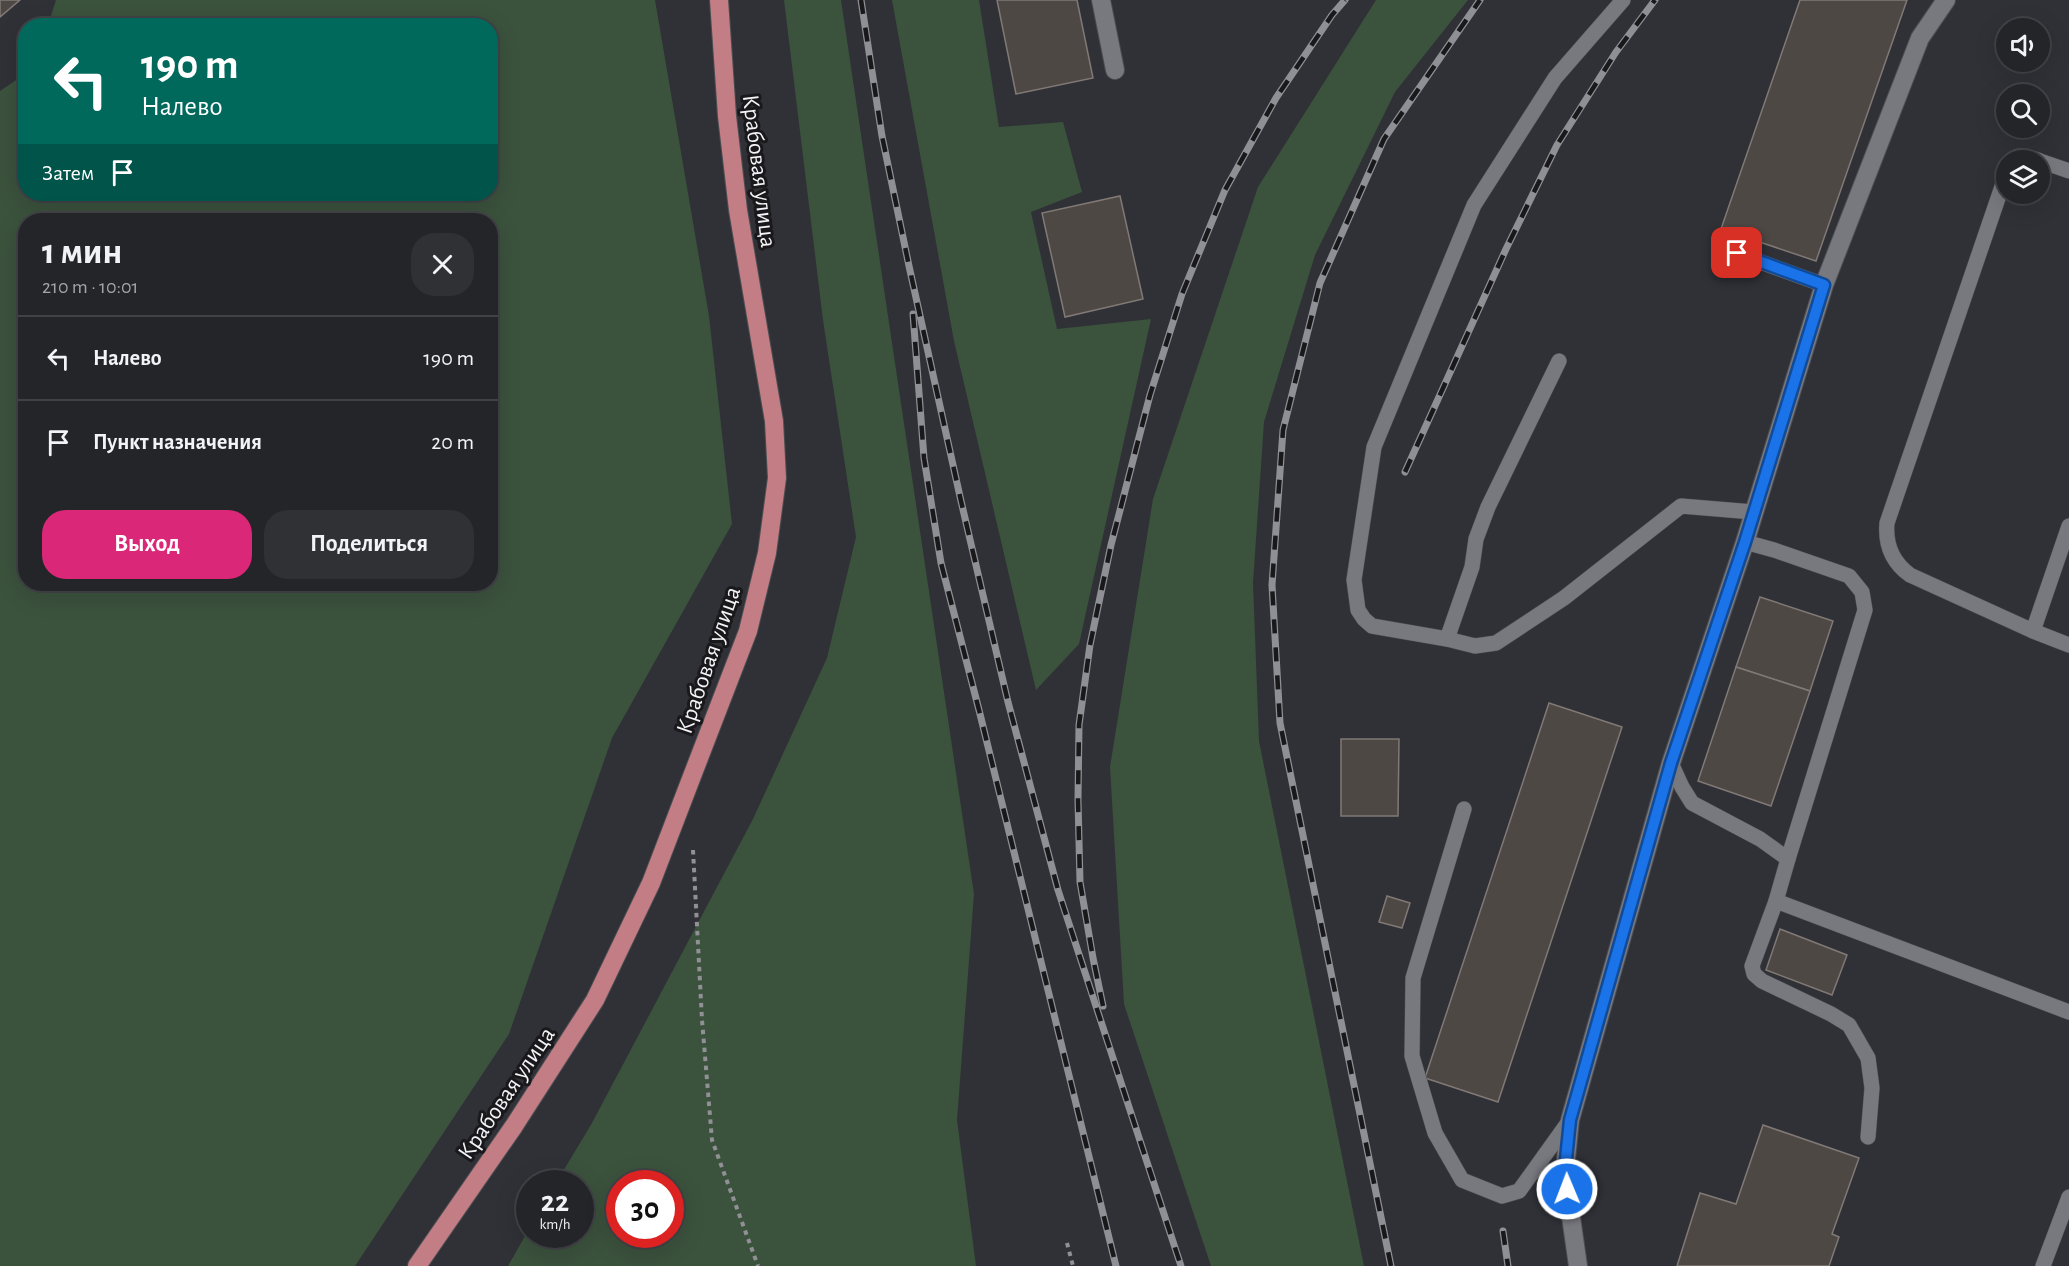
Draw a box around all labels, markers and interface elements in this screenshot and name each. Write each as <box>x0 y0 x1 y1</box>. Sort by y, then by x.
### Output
map controls <box>1996 18 2050 204</box>
button: sound <box>1996 18 2050 72</box>
icon: left <box>42 42 120 120</box>
text: 190 m <box>141 44 239 86</box>
button: search <box>1996 84 2050 138</box>
text: Налево <box>141 93 223 120</box>
street label: Крабовая улица <box>738 93 780 249</box>
button: layers <box>1996 150 2050 204</box>
icon: arrive <box>106 156 139 189</box>
text: Затем <box>42 162 94 184</box>
pin <box>1711 227 1762 278</box>
button: close <box>411 233 474 296</box>
text: 1 мин <box>42 234 122 270</box>
icon: arrive <box>1720 236 1753 269</box>
text: 210 m · 10:01 <box>42 277 138 297</box>
icon: left <box>42 342 75 375</box>
text: Налево <box>93 347 162 369</box>
text: 190 m <box>423 347 474 369</box>
icon: arrive <box>42 426 75 459</box>
text: Пункт назначения <box>93 431 262 453</box>
text: 20 m <box>431 431 474 453</box>
button: Выход <box>42 510 252 579</box>
button: Поделиться <box>264 510 474 579</box>
street label: Крабовая улица <box>673 584 745 737</box>
street label: Крабовая улица <box>454 1023 560 1164</box>
position arrow <box>1535 1157 1599 1221</box>
speed limit sign: 30 <box>606 1170 684 1248</box>
text: 22 <box>541 1187 569 1217</box>
text: km/h <box>540 1217 570 1232</box>

